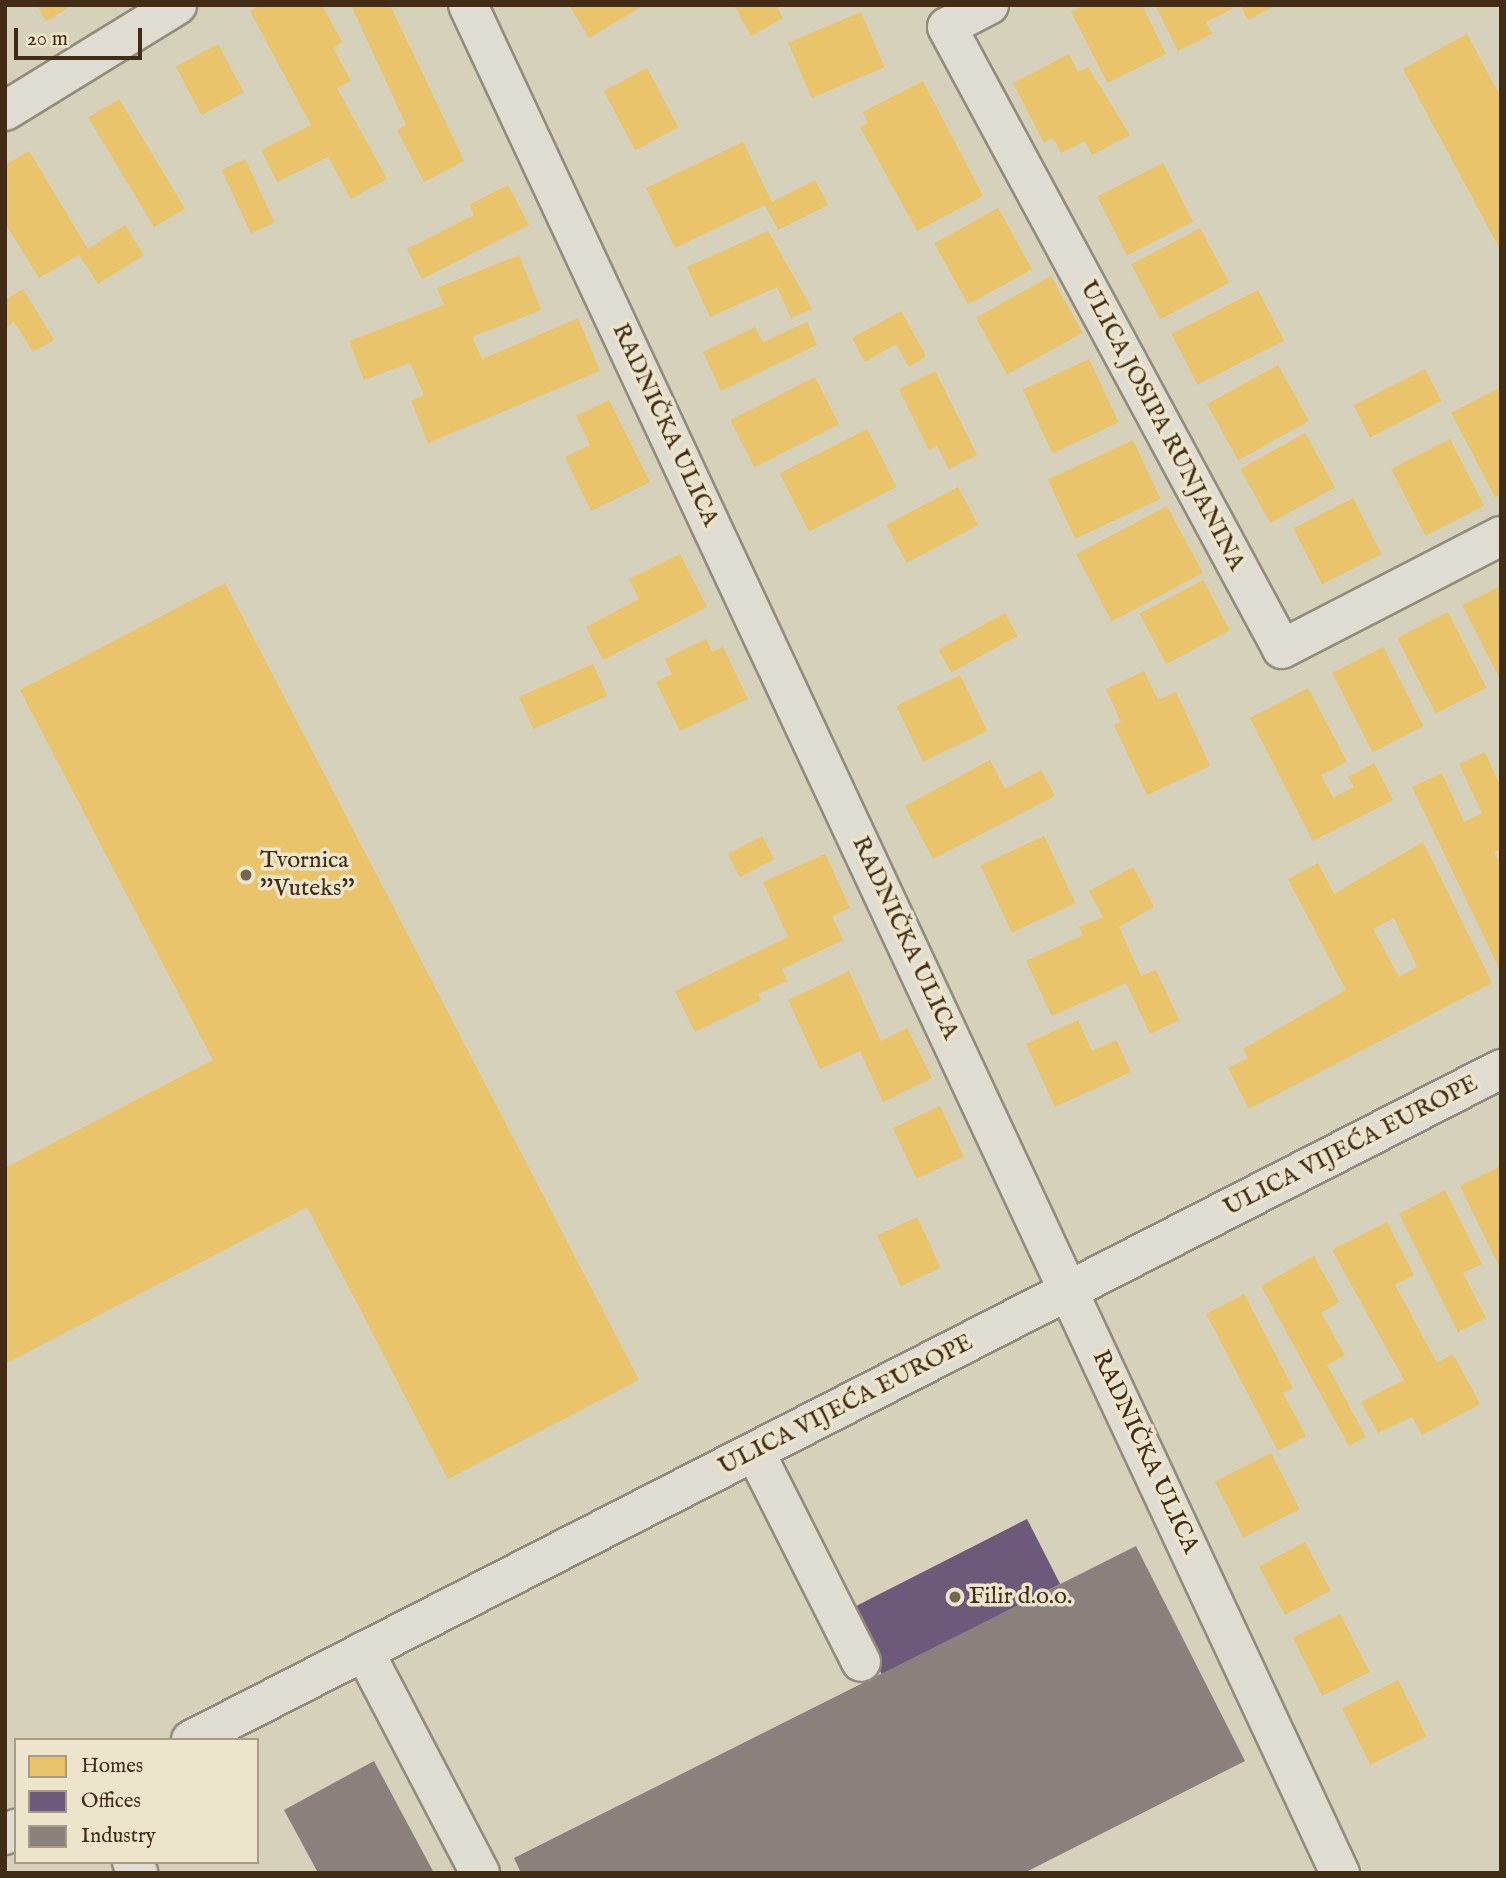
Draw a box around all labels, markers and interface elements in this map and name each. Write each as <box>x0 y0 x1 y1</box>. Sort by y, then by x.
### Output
scale bar <box>18 14 145 58</box>
text: 20 m <box>27 26 68 53</box>
street label: ULICA JOSIPA RUNJANINA <box>1073 276 1251 576</box>
street label: RADNIČKA ULICA <box>605 319 725 531</box>
street label: RADNIČKA ULICA <box>845 832 965 1044</box>
place label: Tvornica ''Vuteks'' <box>260 847 355 903</box>
marker: Tvornica ''Vuteks'' <box>238 867 254 883</box>
street label: ULICA VIJEĆA EUROPE <box>1219 1069 1483 1223</box>
street label: ULICA VIJEĆA EUROPE <box>714 1328 978 1482</box>
street label: RADNIČKA ULICA <box>1085 1346 1205 1558</box>
place label: Filir d.o.o. <box>969 1583 1072 1611</box>
marker: Filir d.o.o. <box>947 1589 963 1605</box>
legend <box>14 1738 259 1864</box>
text: Homes <box>81 1753 143 1780</box>
text: Offices <box>81 1788 141 1815</box>
text: Industry <box>81 1823 156 1850</box>

